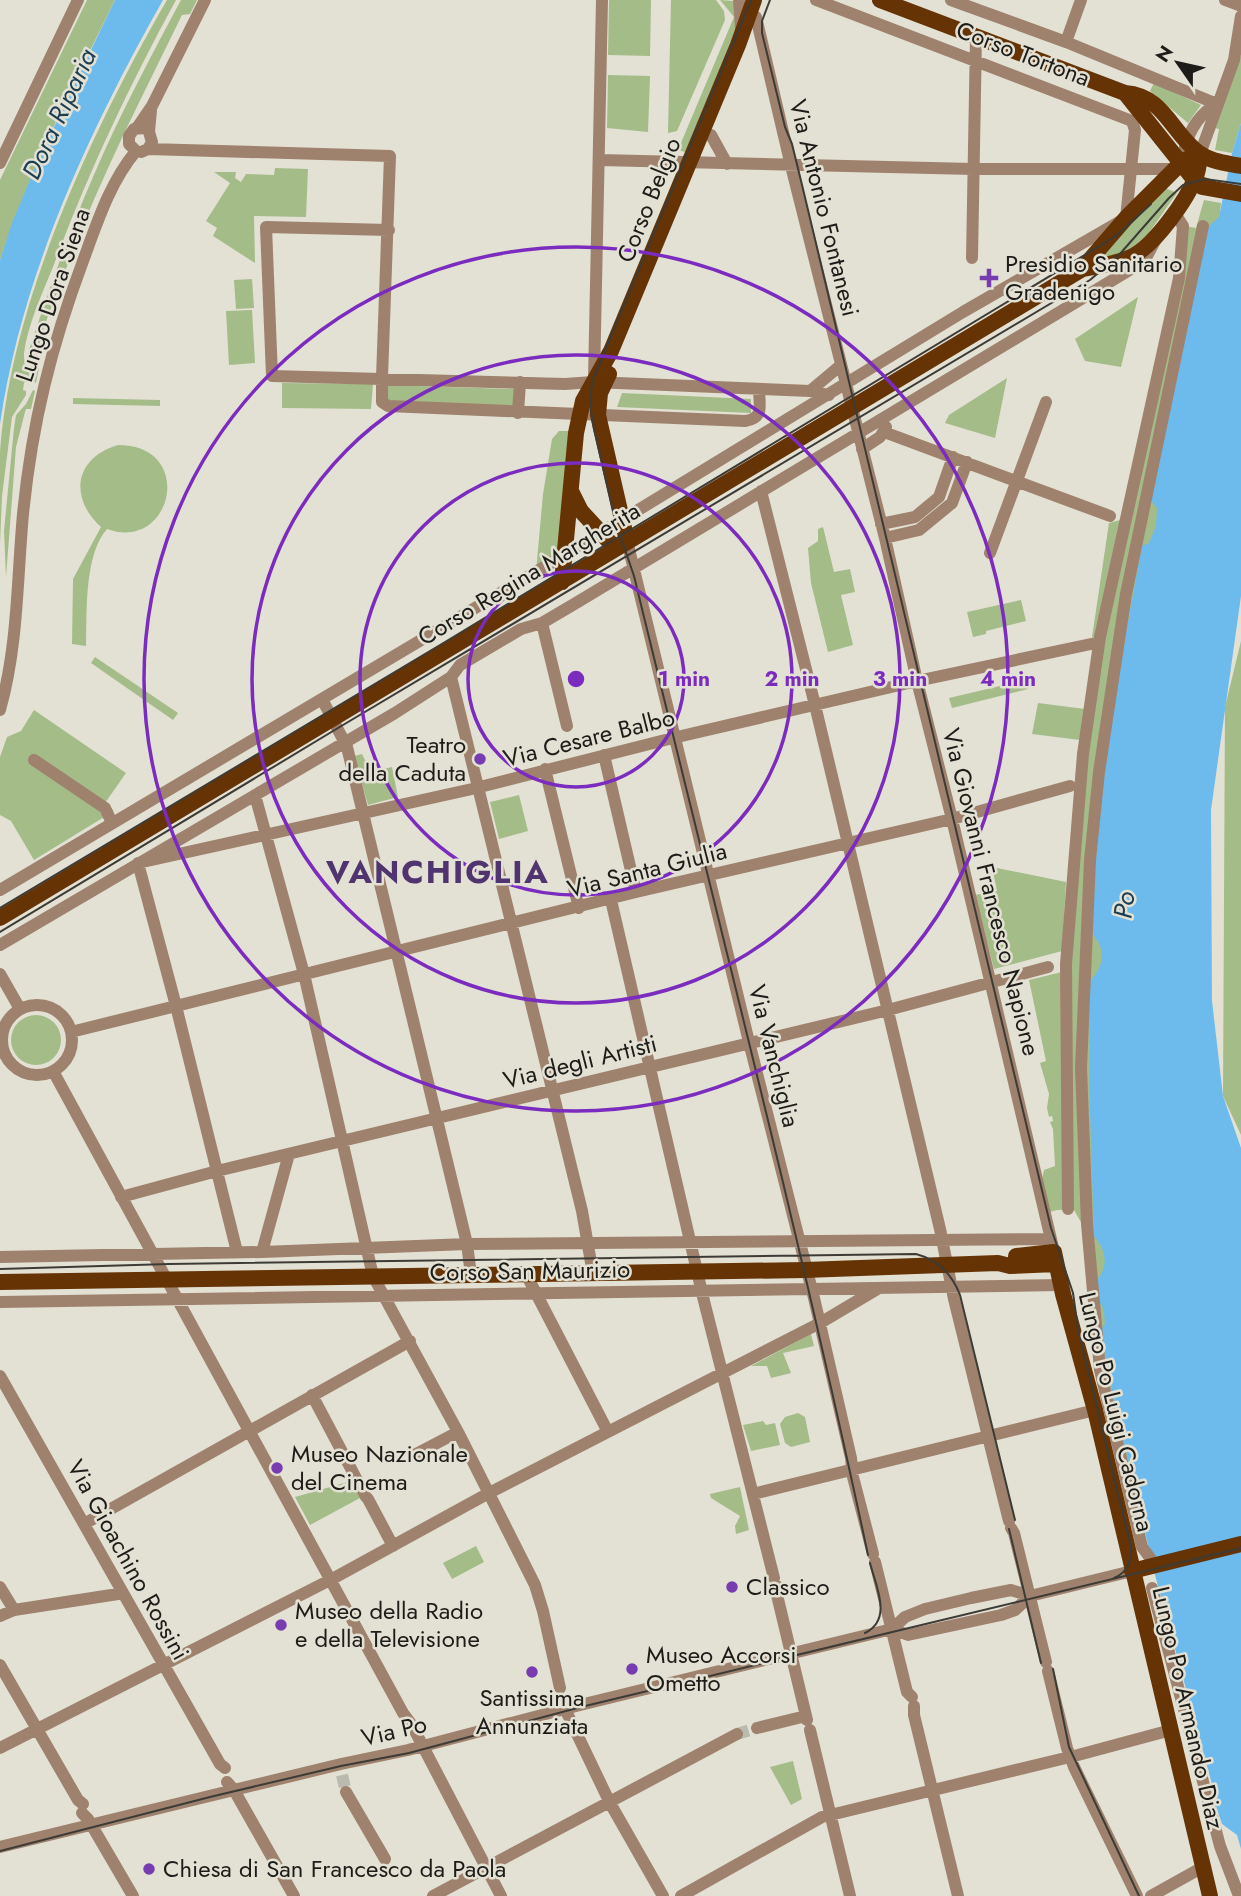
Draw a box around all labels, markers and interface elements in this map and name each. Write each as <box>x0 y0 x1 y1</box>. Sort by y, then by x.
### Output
street label: Corso Tortona <box>951 12 1095 95</box>
north arrow <box>1143 28 1213 98</box>
text: N <box>1149 40 1180 68</box>
water label: Dora Riparia <box>12 42 106 186</box>
street label: Via Antonio Fontanesi <box>781 96 868 320</box>
street label: Corso Belgio <box>608 132 689 268</box>
street label: Lungo Dora Siena <box>6 203 99 386</box>
place label: Presidio Sanitario Gradenigo <box>1005 246 1182 309</box>
marker: Presidio Sanitario Gradenigo <box>979 268 999 288</box>
street label: Corso Regina Margherita <box>411 493 647 654</box>
text: 1 min <box>658 664 710 694</box>
text: 2 min <box>764 664 820 694</box>
text: 3 min <box>873 664 927 694</box>
text: 4 min <box>980 664 1036 694</box>
centre of rings <box>564 667 588 691</box>
street label: Via Cesare Balbo <box>499 699 678 776</box>
street label: Via Giovanni Francesco Napione <box>934 724 1049 1059</box>
place label: Teatro della Caduta <box>339 727 466 790</box>
marker: Teatro della Caduta <box>472 751 488 767</box>
street label: Via Santa Giulia <box>563 833 730 906</box>
district label: VANCHIGLIA <box>325 849 550 895</box>
water label: Po <box>1104 889 1145 921</box>
street label: Via Vanchiglia <box>740 981 809 1131</box>
street label: Via degli Artisti <box>499 1026 660 1098</box>
street label: Corso San Maurizio <box>429 1251 631 1290</box>
street label: Lungo Po Luigi Cadorna <box>1070 1288 1163 1535</box>
place label: Museo Nazionale del Cinema <box>291 1436 468 1499</box>
street label: Via Gioachino Rossini <box>59 1453 198 1666</box>
marker: Museo Nazionale del Cinema <box>269 1460 285 1476</box>
place label: Classico <box>746 1569 830 1604</box>
marker: Classico <box>724 1579 740 1595</box>
street label: Lungo Po Armando Diaz <box>1144 1583 1233 1833</box>
place label: Museo della Radio e della Televisione <box>295 1593 483 1656</box>
marker: Museo della Radio e della Televisione <box>273 1617 289 1633</box>
place label: Museo Accorsi Ometto <box>646 1637 796 1700</box>
marker: Museo Accorsi Ometto <box>624 1661 640 1677</box>
marker: Santissima Annunziata <box>524 1664 540 1680</box>
place label: Santissima Annunziata <box>476 1680 588 1743</box>
street label: Via Po <box>358 1706 430 1755</box>
place label: Chiesa di San Francesco da Paola <box>163 1851 506 1886</box>
marker: Chiesa di San Francesco da Paola <box>141 1861 157 1877</box>

